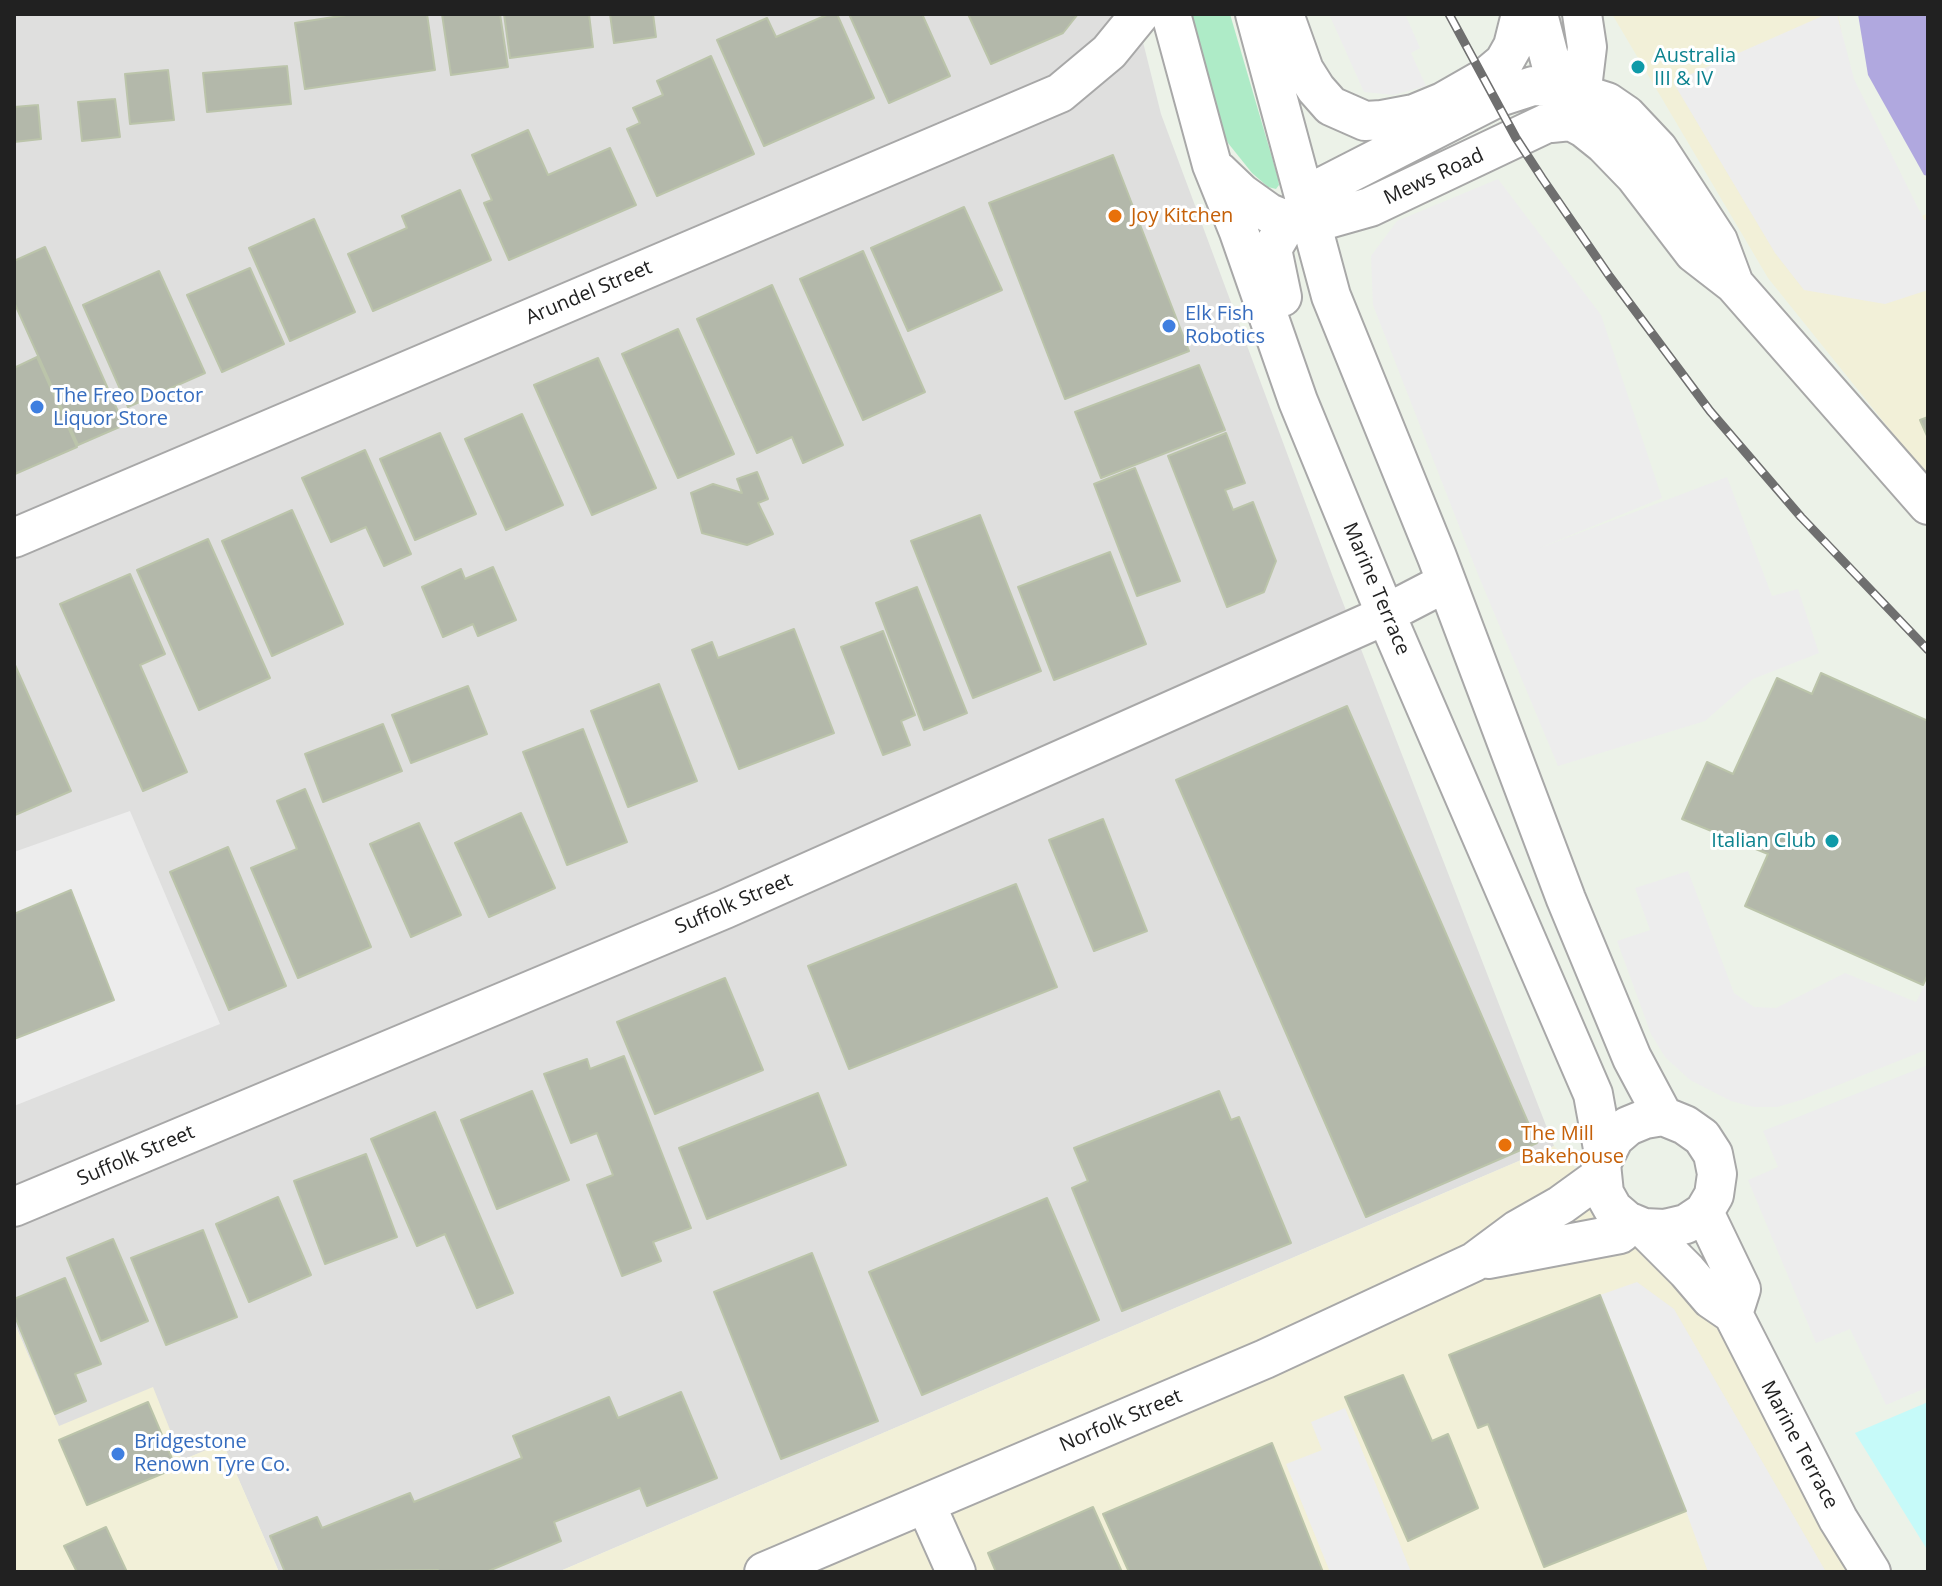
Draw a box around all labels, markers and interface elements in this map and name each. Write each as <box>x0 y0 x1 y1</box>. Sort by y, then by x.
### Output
place label: Australia III & IV <box>1654 44 1736 91</box>
marker: Australia III & IV <box>1629 58 1647 76</box>
street label: Mews Road <box>1380 143 1488 211</box>
place label: Joy Kitchen <box>1131 204 1233 228</box>
marker: Joy Kitchen <box>1106 207 1124 225</box>
street label: Arundel Street <box>522 256 656 330</box>
place label: Elk Fish Robotics <box>1185 302 1265 349</box>
marker: Elk Fish Robotics <box>1160 317 1178 335</box>
place label: The Freo Doctor Liquor Store <box>53 384 203 431</box>
marker: The Freo Doctor Liquor Store <box>28 398 46 416</box>
street label: Marine Terrace <box>1337 519 1415 659</box>
place label: Italian Club <box>1711 829 1816 853</box>
marker: Italian Club <box>1823 832 1841 850</box>
street label: Suffolk Street <box>672 868 796 940</box>
street label: Suffolk Street <box>74 1120 198 1192</box>
place label: The Mill Bakehouse <box>1521 1122 1624 1169</box>
marker: The Mill Bakehouse <box>1496 1136 1514 1154</box>
street label: Marine Terrace <box>1755 1377 1843 1513</box>
street label: Norfolk Street <box>1056 1384 1186 1458</box>
place label: Bridgestone Renown Tyre Co. <box>134 1430 290 1477</box>
marker: Bridgestone Renown Tyre Co. <box>109 1445 127 1463</box>

